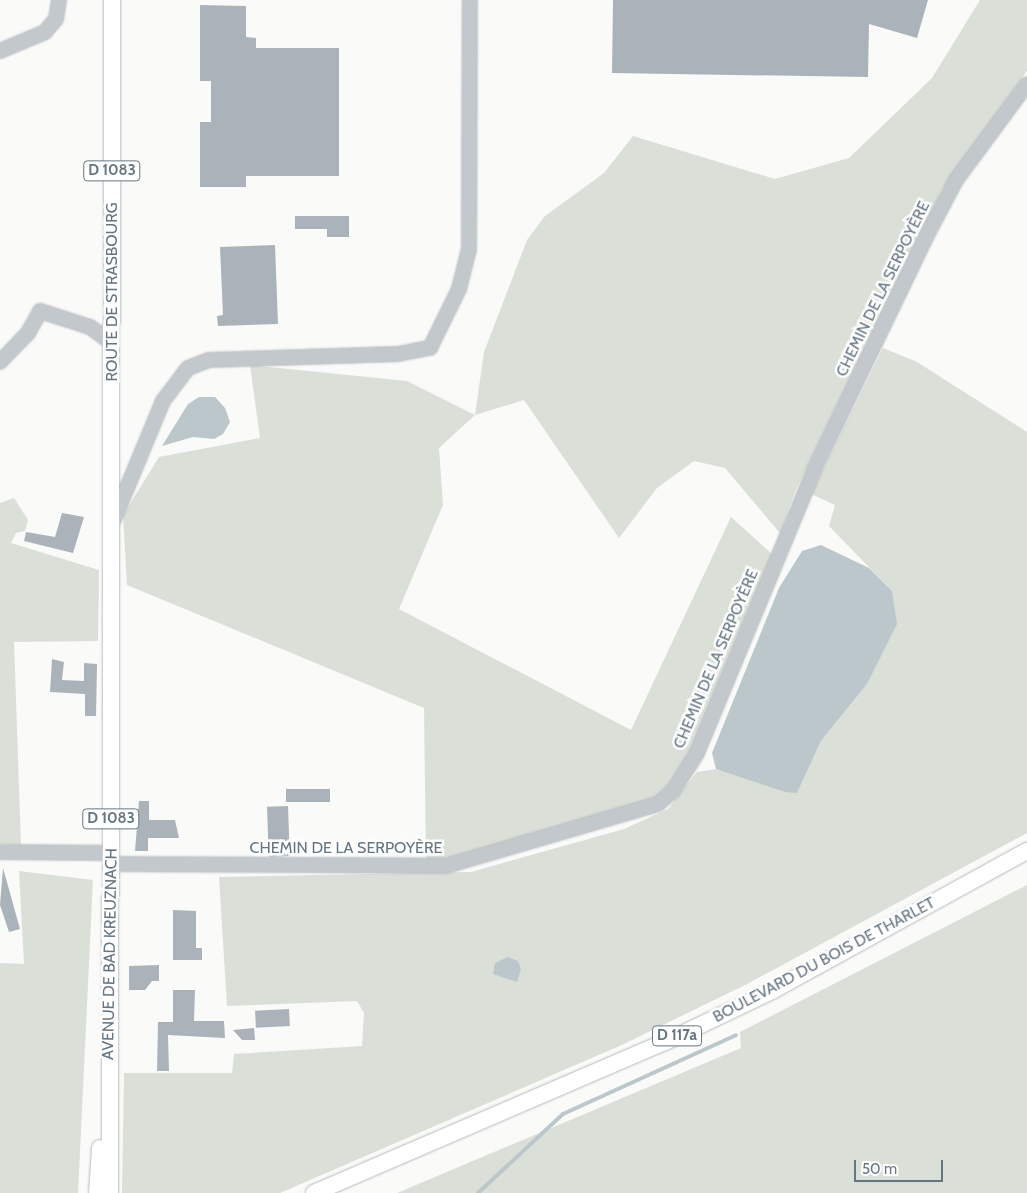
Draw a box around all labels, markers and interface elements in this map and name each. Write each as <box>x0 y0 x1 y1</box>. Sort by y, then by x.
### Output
road number: D 1083 <box>83 158 141 184</box>
street label: CHEMIN DE LA SERPOYÈRE <box>832 198 934 380</box>
street label: ROUTE DE STRASBOURG <box>102 202 122 382</box>
street label: CHEMIN DE LA SERPOYÈRE <box>669 567 763 751</box>
road number: D 1083 <box>82 806 140 832</box>
street label: CHEMIN DE LA SERPOYÈRE <box>250 838 442 858</box>
street label: AVENUE DE BAD KREUZNACH <box>99 848 121 1060</box>
street label: BOULEVARD DU BOIS DE THARLET <box>710 893 938 1027</box>
road number: D 117a <box>652 1024 702 1048</box>
scale bar <box>857 1150 946 1182</box>
text: 50 m <box>862 1160 897 1178</box>

